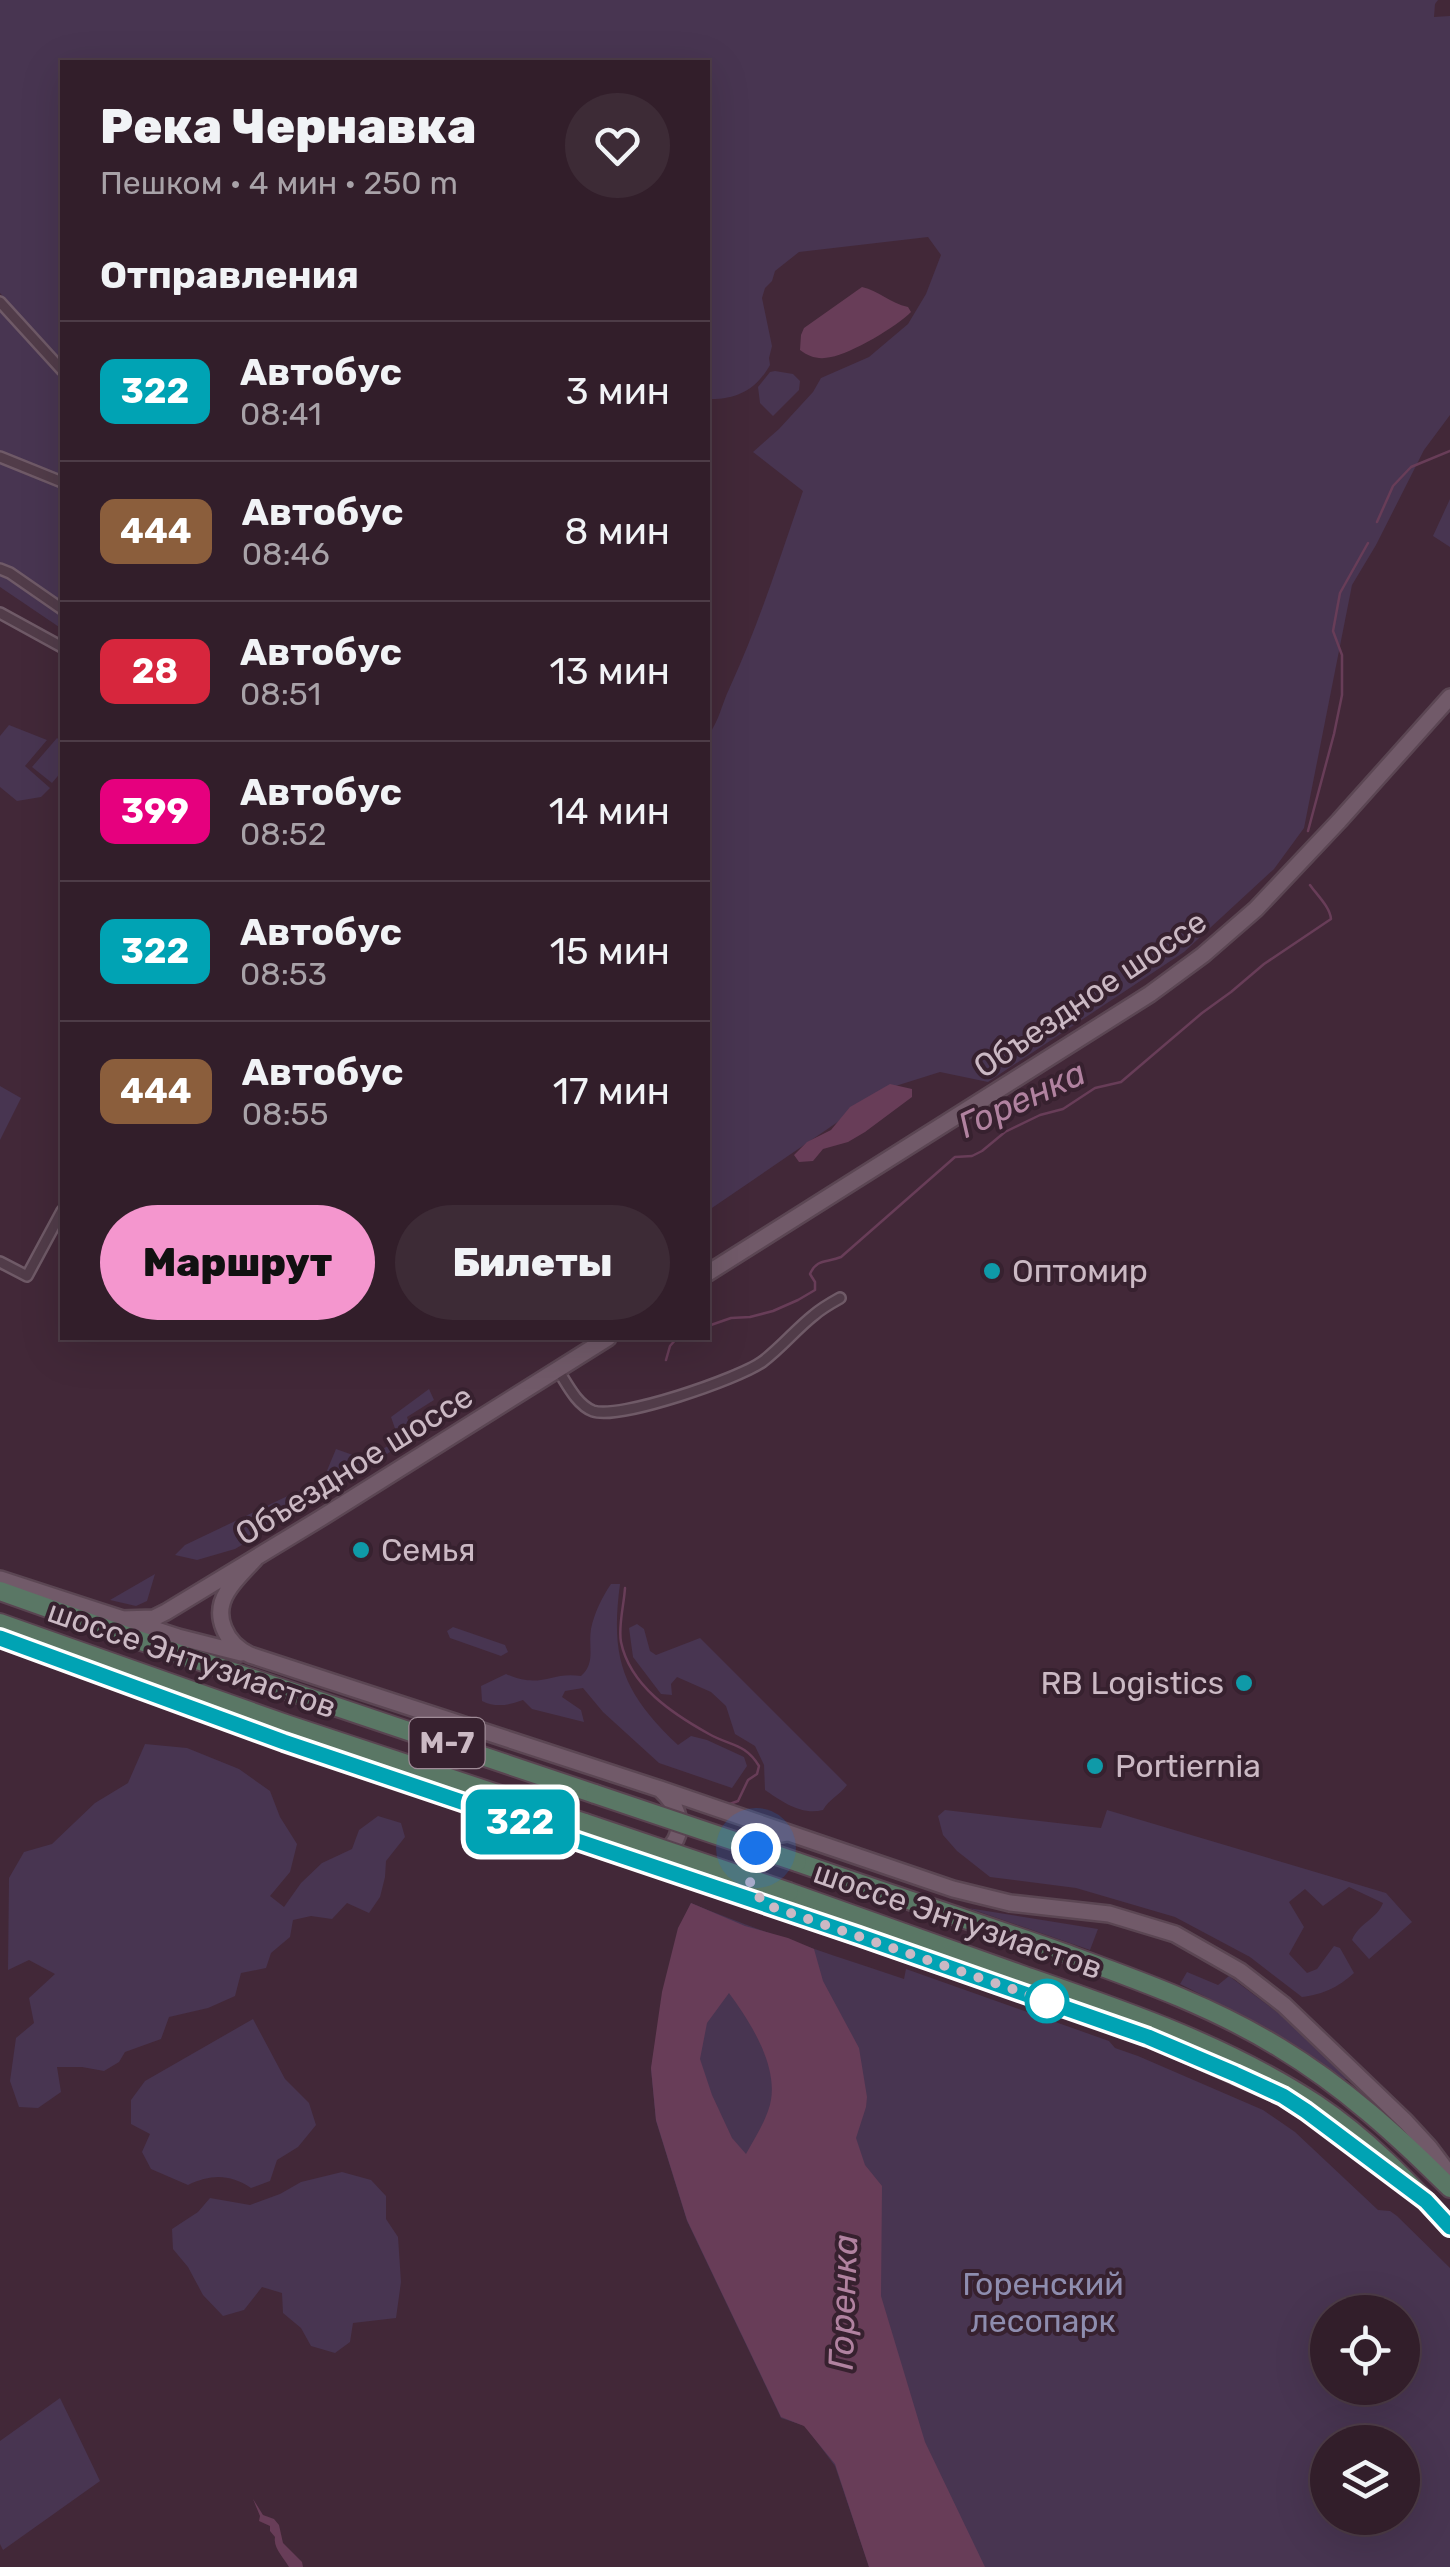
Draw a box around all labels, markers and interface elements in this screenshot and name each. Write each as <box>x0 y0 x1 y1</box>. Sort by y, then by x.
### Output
button: heart <box>565 93 670 198</box>
text: Река Чернавка <box>100 98 476 155</box>
text: Пешком · 4 мин · 250 m <box>100 164 458 202</box>
text: Отправления <box>100 252 359 298</box>
text: Автобус <box>240 349 402 395</box>
text: 3 мин <box>566 368 670 414</box>
text: 322 <box>121 370 189 412</box>
text: 08:41 <box>240 395 322 433</box>
text: Автобус <box>242 489 404 535</box>
text: 8 мин <box>564 508 670 554</box>
text: 444 <box>120 510 192 552</box>
text: 08:46 <box>242 535 330 573</box>
text: Автобус <box>240 629 402 675</box>
text: 13 мин <box>549 648 670 694</box>
text: 28 <box>132 650 178 692</box>
text: 08:51 <box>240 675 321 713</box>
text: Автобус <box>240 769 402 815</box>
text: 14 мин <box>549 788 670 834</box>
text: 399 <box>121 790 189 832</box>
text: 08:52 <box>240 815 327 853</box>
street label: Объездное шоссе <box>966 902 1214 1086</box>
text: Автобус <box>240 909 402 955</box>
text: 15 мин <box>550 928 670 974</box>
text: 322 <box>121 930 189 972</box>
text: 08:53 <box>240 955 327 993</box>
text: Автобус <box>242 1049 404 1095</box>
water label: Горенка <box>952 1051 1092 1147</box>
text: 17 мин <box>553 1068 670 1114</box>
text: 444 <box>120 1070 192 1112</box>
text: 08:55 <box>242 1095 329 1133</box>
button: Маршрут <box>100 1205 375 1320</box>
button: Билеты <box>395 1205 670 1320</box>
place label: Оптомир <box>1012 1252 1148 1290</box>
marker: Оптомир <box>981 1260 1003 1282</box>
street label: Объездное шоссе <box>228 1377 480 1553</box>
place label: Семья <box>381 1531 476 1569</box>
marker: Семья <box>350 1539 372 1561</box>
street label: шоссе Энтузиастов <box>43 1592 341 1726</box>
place label: RB Logistics <box>1040 1664 1224 1702</box>
marker: RB Logistics <box>1233 1672 1255 1694</box>
road number: М-7 <box>410 1718 484 1768</box>
place label: Portiernia <box>1115 1747 1261 1785</box>
marker: Portiernia <box>1084 1755 1106 1777</box>
line badge: 322 <box>462 1790 578 1854</box>
text: 322 <box>486 1801 554 1843</box>
your location <box>731 1823 781 1873</box>
street label: шоссе Энтузиастов <box>809 1853 1107 1987</box>
unlabelled marker <box>1026 1980 1068 2022</box>
water label: Горенка <box>820 2234 866 2370</box>
park label: Горенский лесопарк <box>962 2265 1124 2340</box>
map controls <box>1310 2295 1420 2535</box>
button: locate <box>1310 2295 1420 2405</box>
button: layers <box>1310 2425 1420 2535</box>

